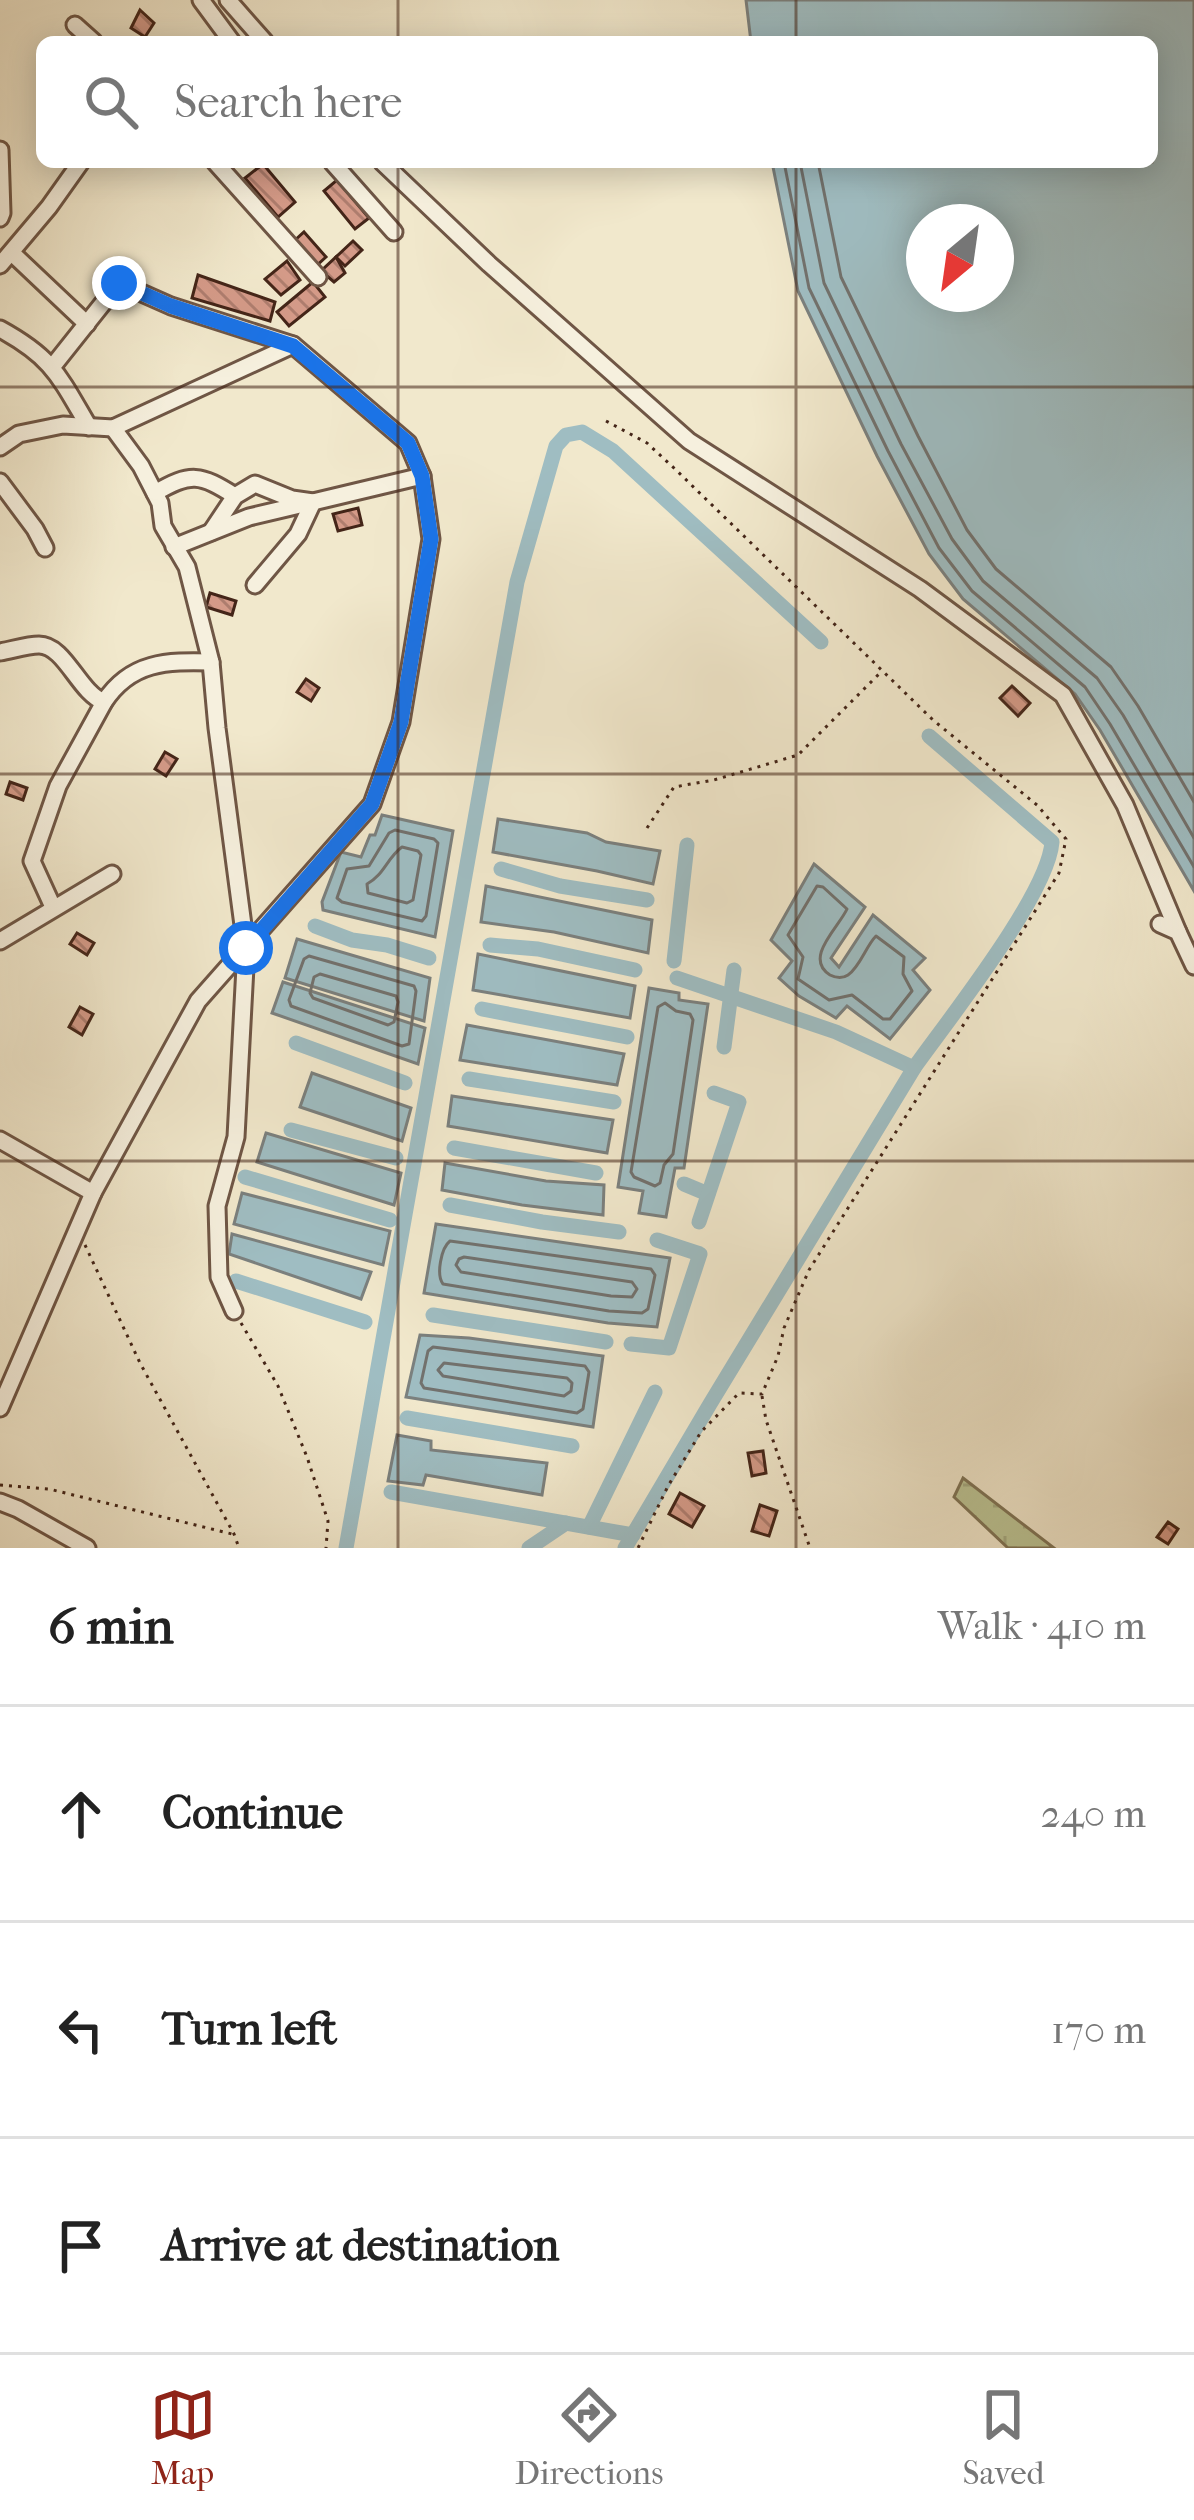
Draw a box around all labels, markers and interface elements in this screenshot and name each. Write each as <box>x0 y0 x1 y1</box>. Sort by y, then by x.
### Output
search box <box>36 36 1158 168</box>
icon: search <box>78 69 144 135</box>
text: Search here <box>174 76 402 129</box>
north arrow <box>906 204 1014 312</box>
route end <box>92 256 146 310</box>
route start <box>219 921 273 975</box>
text: 6 min <box>48 1596 174 1656</box>
text: Walk · 410 m <box>938 1603 1146 1649</box>
icon: ahead <box>48 1781 114 1847</box>
text: Continue <box>162 1787 343 1840</box>
text: 240 m <box>1041 1791 1146 1837</box>
icon: left <box>48 1997 114 2063</box>
text: Turn left <box>162 2003 337 2056</box>
text: 170 m <box>1051 2007 1146 2053</box>
icon: arrive <box>48 2213 114 2279</box>
text: Arrive at destination <box>162 2219 559 2272</box>
tab: Map <box>150 2382 216 2493</box>
tab: Directions <box>515 2382 663 2493</box>
tab: Saved <box>963 2382 1044 2493</box>

